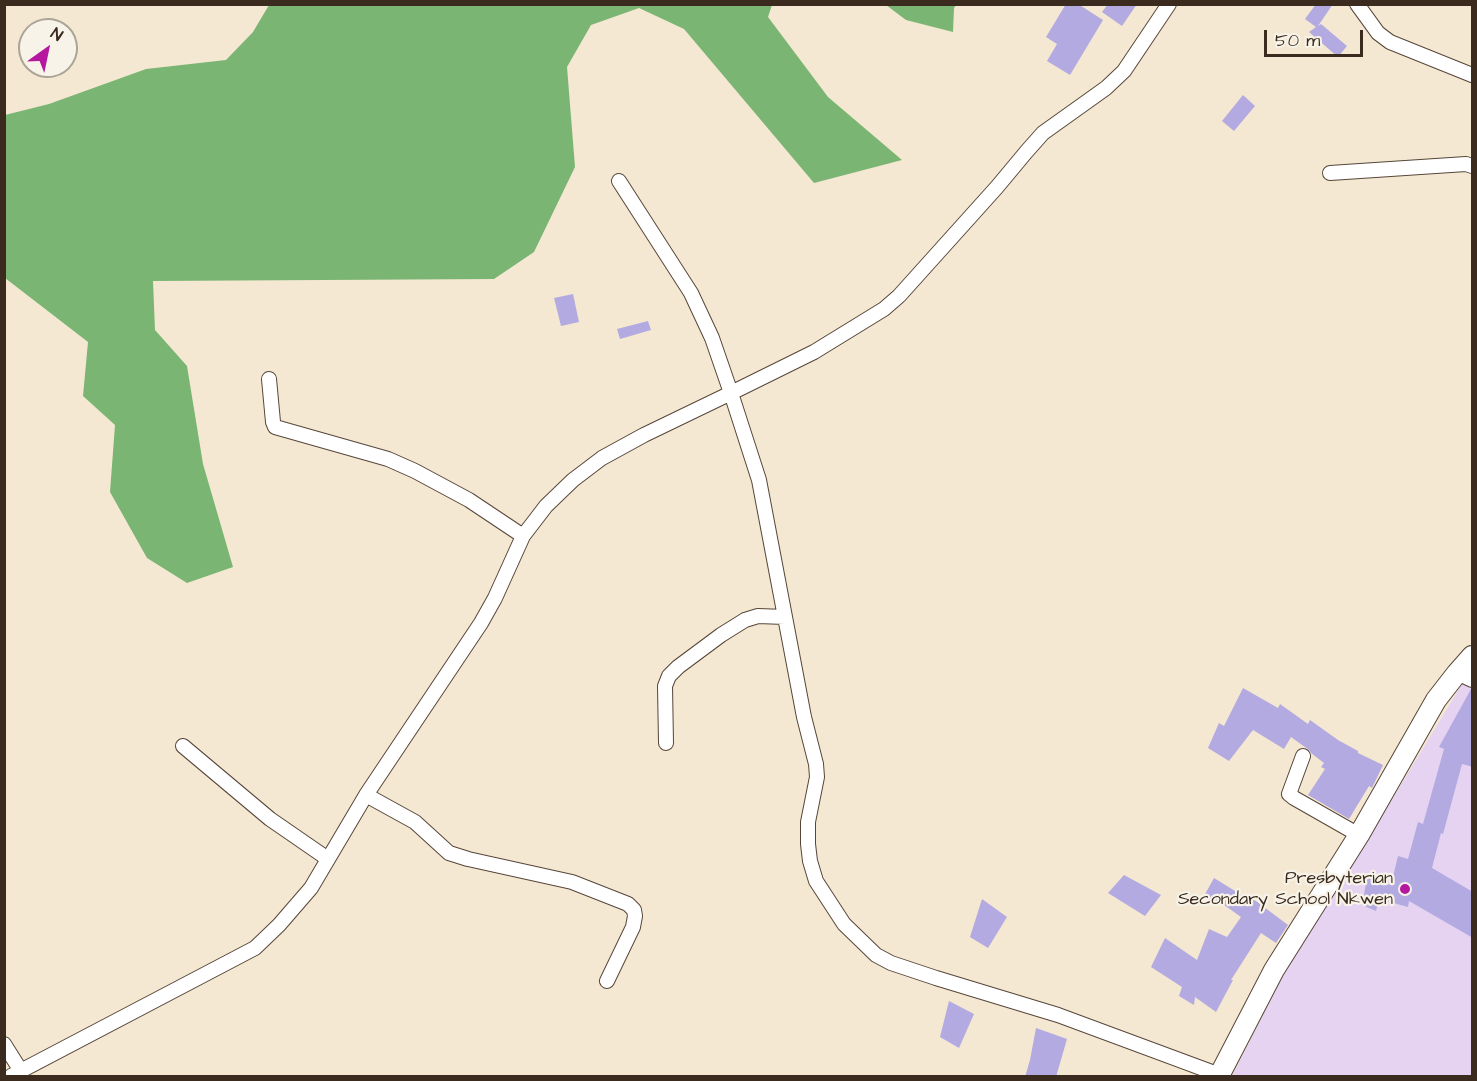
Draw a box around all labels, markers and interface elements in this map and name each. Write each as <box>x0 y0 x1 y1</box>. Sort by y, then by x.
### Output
north arrow <box>18 18 78 78</box>
scale bar <box>1267 18 1366 56</box>
text: N <box>47 23 67 47</box>
text: 50 m <box>1275 28 1320 53</box>
place label: Presbyterian Secondary School Nkwen <box>1178 868 1393 910</box>
marker: Presbyterian Secondary School Nkwen <box>1398 882 1412 896</box>

